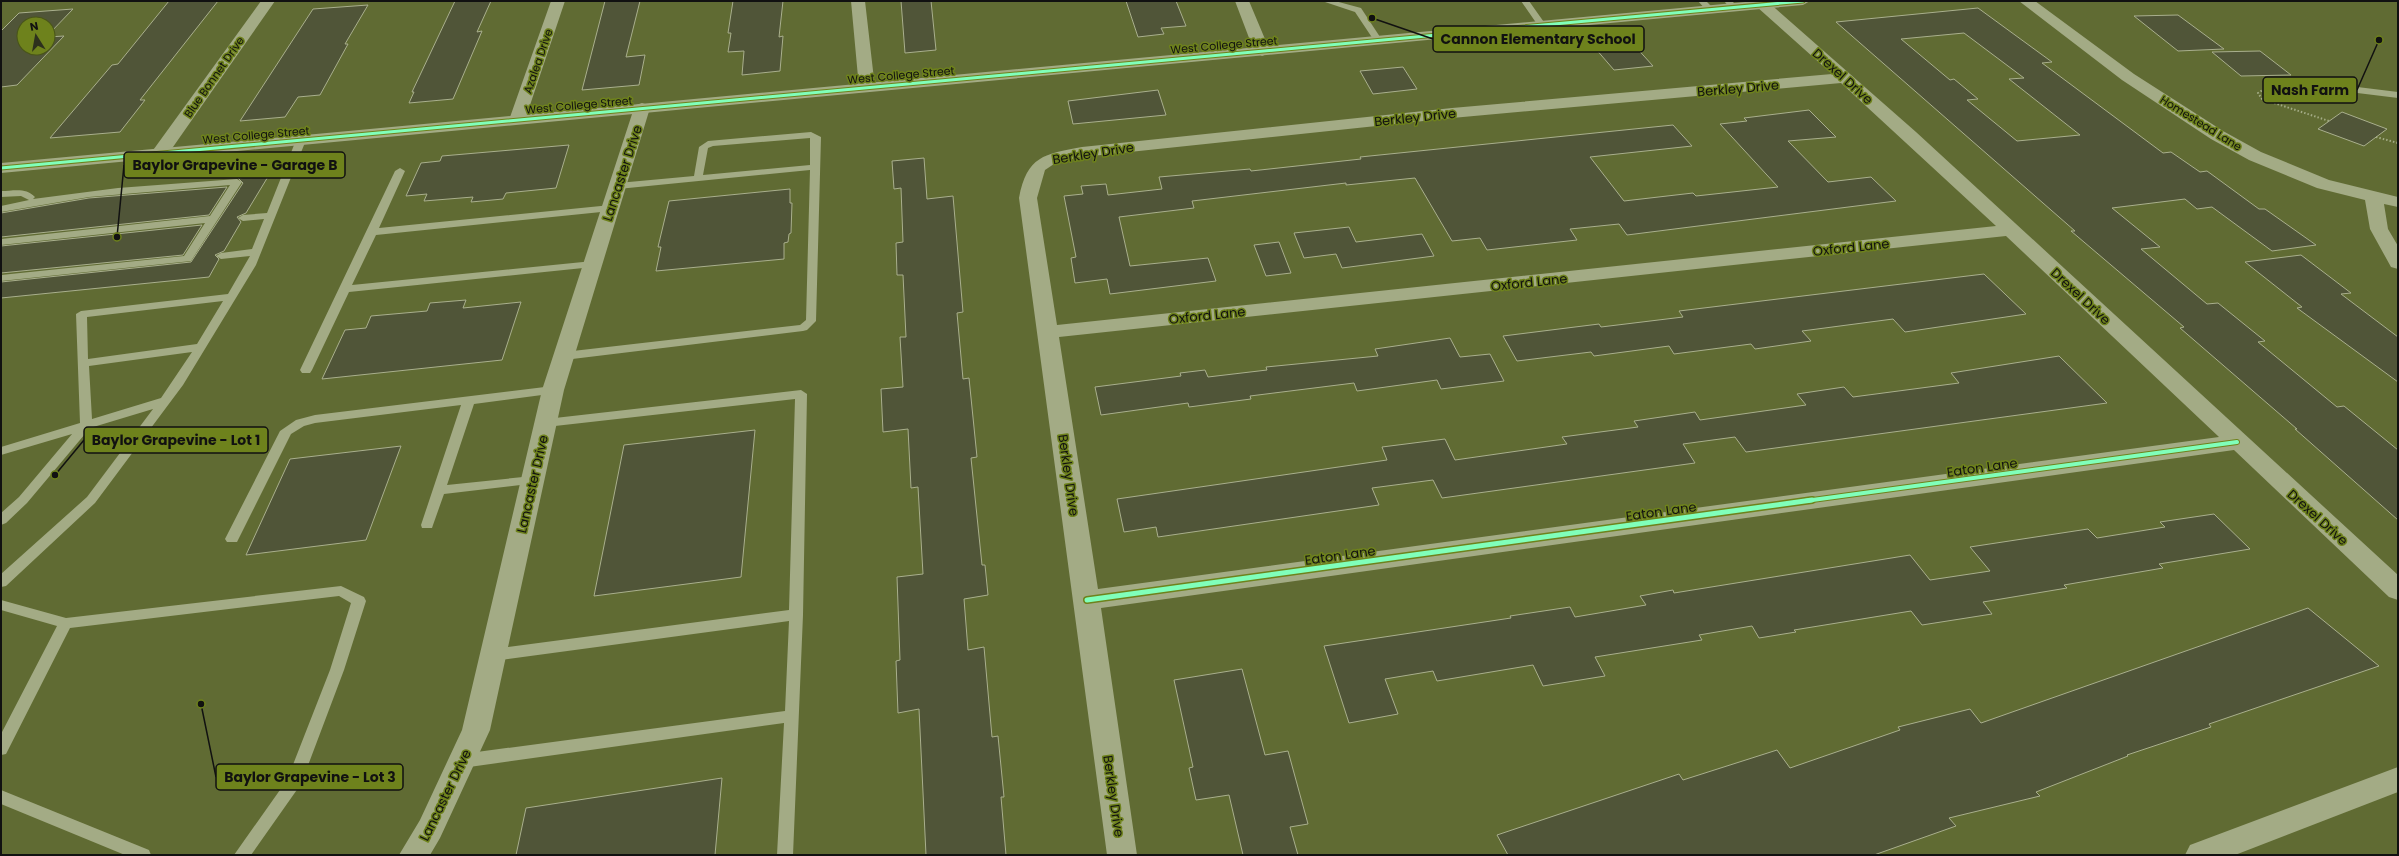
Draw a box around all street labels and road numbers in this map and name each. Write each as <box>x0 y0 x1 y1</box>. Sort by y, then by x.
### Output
street label: Azalea Drive <box>519 26 557 95</box>
street label: West College Street <box>1170 32 1278 58</box>
street label: Blue Bonnet Drive <box>180 33 248 121</box>
street label: Drexel Drive <box>1808 44 1877 109</box>
street label: West College Street <box>847 62 955 88</box>
street label: Berkley Drive <box>1696 75 1780 102</box>
street label: West College Street <box>525 92 633 118</box>
street label: Homestead Lane <box>2157 92 2245 155</box>
street label: Berkley Drive <box>1373 104 1457 131</box>
street label: West College Street <box>202 122 310 148</box>
street label: Lancaster Drive <box>598 123 647 224</box>
street label: Berkley Drive <box>1051 138 1135 169</box>
street label: Oxford Lane <box>1812 234 1890 261</box>
street label: Drexel Drive <box>2047 264 2115 329</box>
street label: Oxford Lane <box>1490 269 1568 296</box>
street label: Oxford Lane <box>1168 302 1246 329</box>
street label: Lancaster Drive <box>512 433 553 535</box>
street label: Berkley Drive <box>1053 433 1084 517</box>
street label: Eaton Lane <box>1946 453 2019 482</box>
street label: Drexel Drive <box>2283 485 2352 550</box>
street label: Eaton Lane <box>1625 497 1698 526</box>
street label: Eaton Lane <box>1304 541 1377 570</box>
street label: Lancaster Drive <box>415 746 476 844</box>
street label: Berkley Drive <box>1098 754 1129 838</box>

